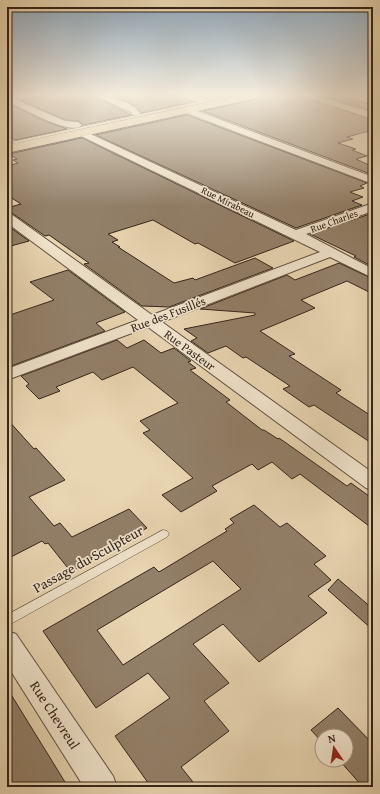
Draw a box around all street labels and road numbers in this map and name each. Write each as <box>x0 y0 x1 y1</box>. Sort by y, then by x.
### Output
street label: Rue Mirabeau <box>199 183 258 222</box>
street label: Rue Charles <box>308 205 360 237</box>
street label: Rue des Fusillés <box>128 292 208 336</box>
street label: Rue Pasteur <box>161 326 219 374</box>
street label: Passage du Sculpteur <box>29 520 147 598</box>
street label: Rue Chevreul <box>25 677 85 753</box>

